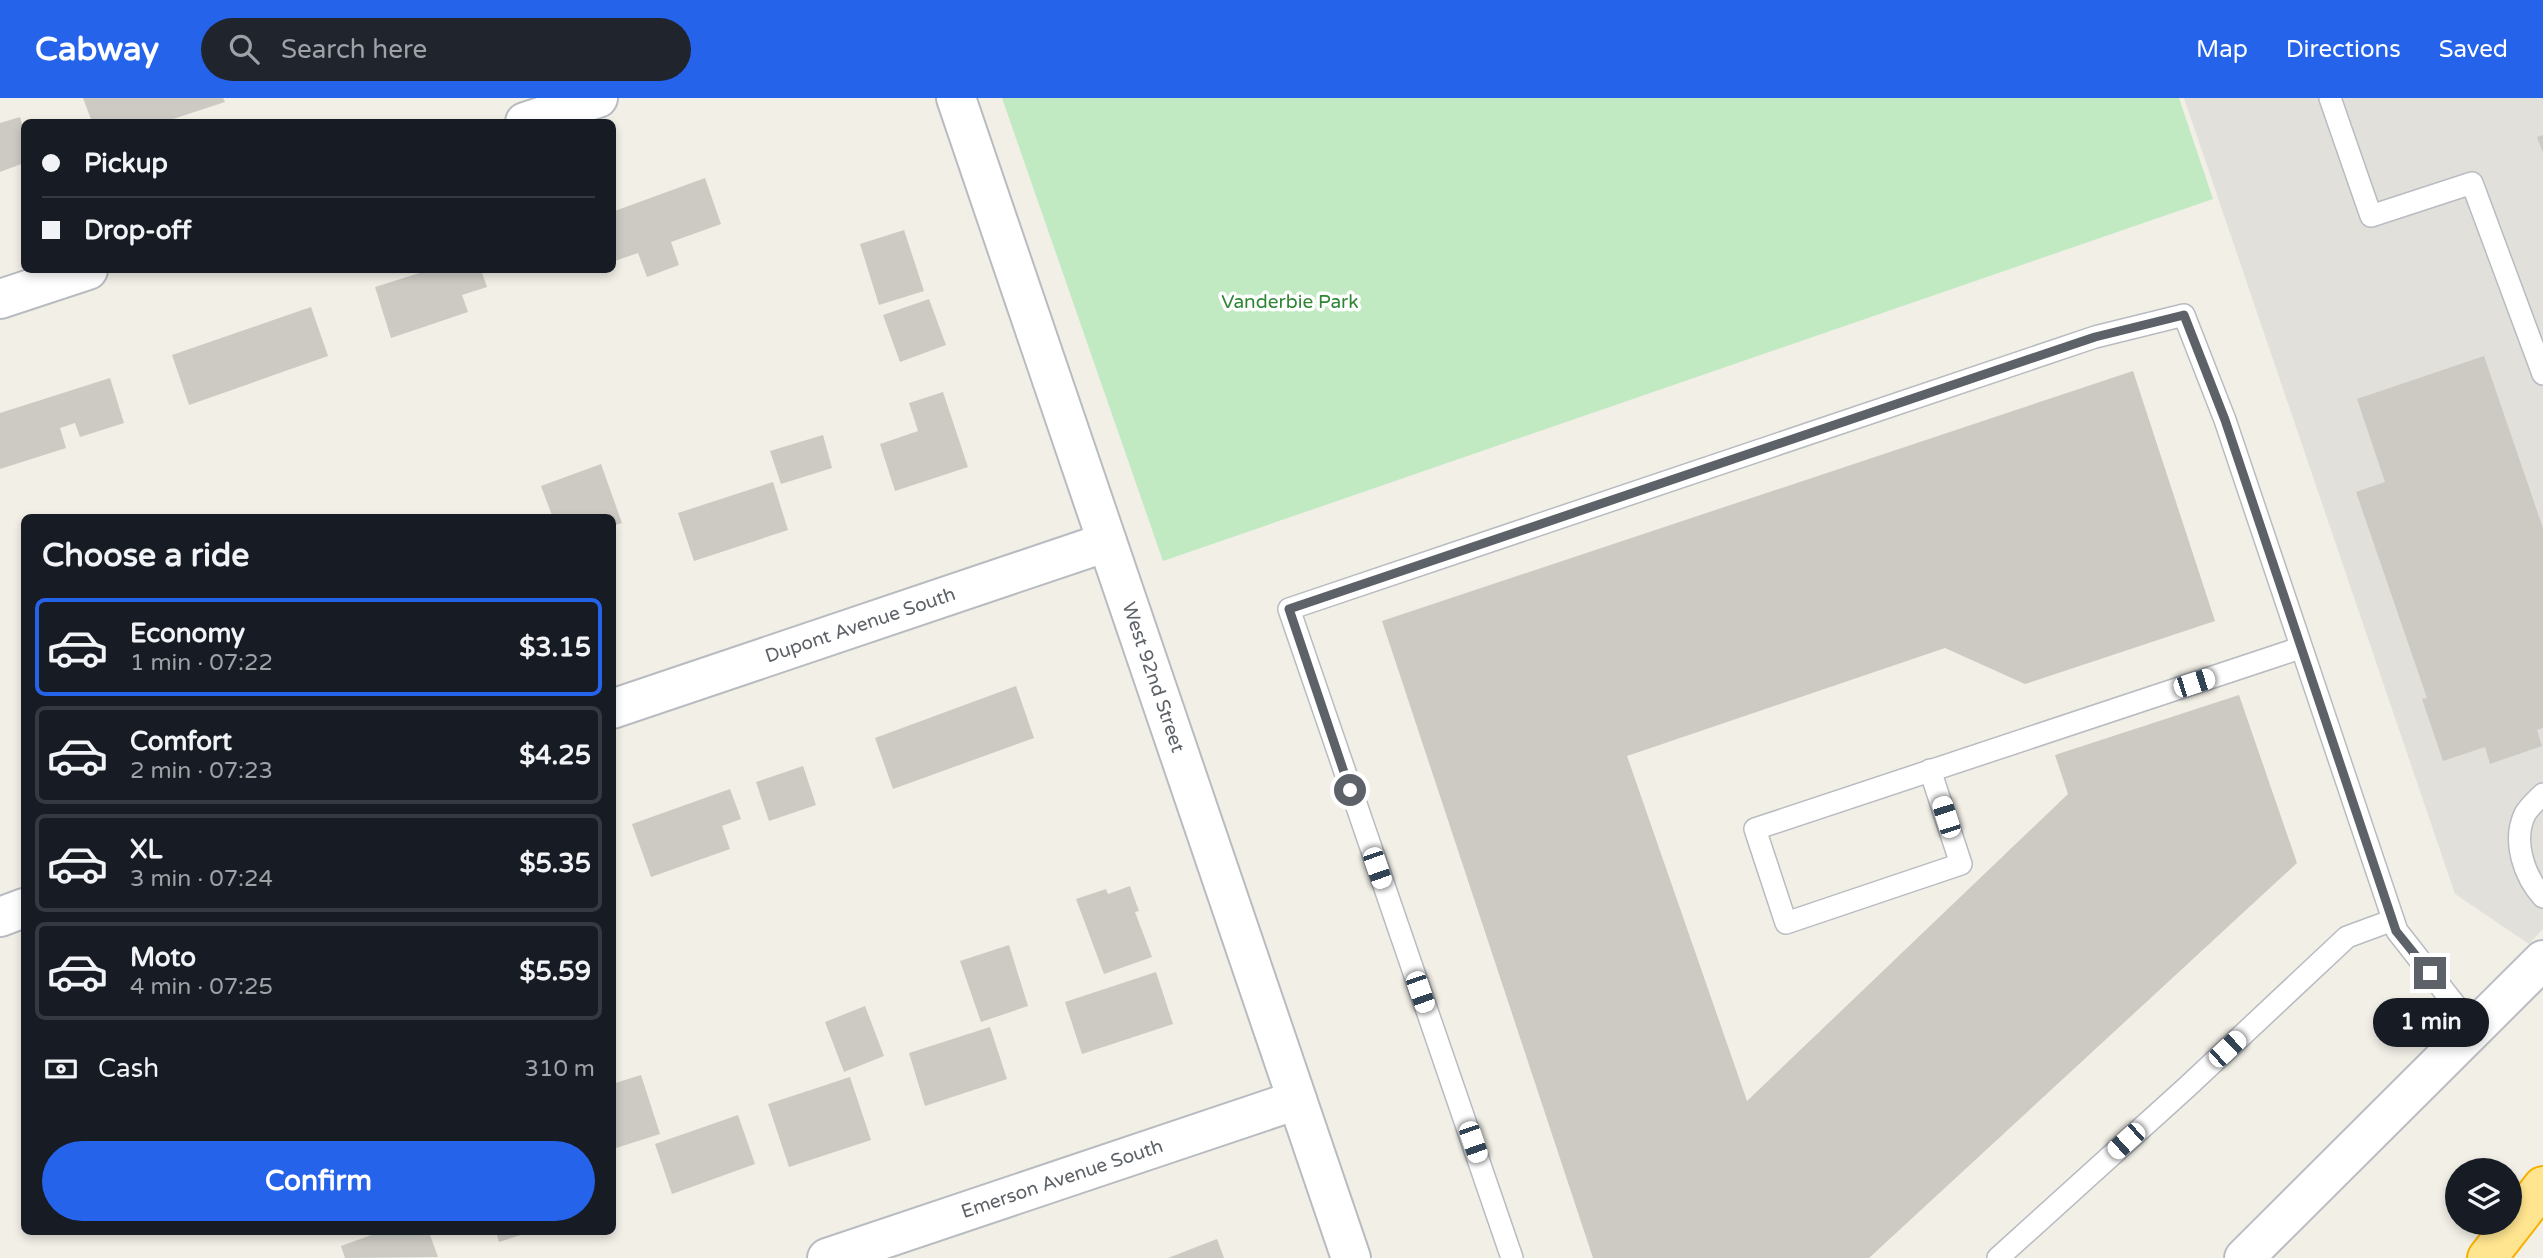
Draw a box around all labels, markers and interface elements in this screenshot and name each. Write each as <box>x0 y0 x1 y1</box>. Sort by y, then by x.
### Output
search box <box>201 18 691 81</box>
text: Cabway <box>35 30 159 69</box>
icon: search <box>225 30 263 68</box>
text: Search here <box>281 34 427 65</box>
text: Map <box>2196 35 2248 64</box>
text: Directions <box>2286 35 2401 64</box>
text: Saved <box>2439 35 2508 64</box>
text: Pickup <box>84 148 168 179</box>
text: Drop-off <box>84 215 191 246</box>
park label: Vanderbie Park <box>1221 291 1359 313</box>
text: Choose a ride <box>42 537 249 575</box>
street label: Dupont Avenue South <box>762 583 958 668</box>
street label: West 92nd Street <box>1118 599 1189 755</box>
icon: car <box>46 616 109 679</box>
text: Economy <box>130 618 245 649</box>
text: $3.15 <box>519 632 591 663</box>
text: 1 min · 07:22 <box>130 649 273 677</box>
car <box>2171 667 2218 699</box>
icon: car <box>46 724 109 787</box>
text: Comfort <box>130 726 232 757</box>
text: $4.25 <box>519 740 591 771</box>
text: 2 min · 07:23 <box>130 757 273 785</box>
route start <box>1334 774 1366 806</box>
car <box>1930 794 1963 840</box>
icon: car <box>46 832 109 895</box>
text: XL <box>130 834 162 865</box>
car <box>1361 845 1394 891</box>
text: $5.35 <box>519 848 591 879</box>
text: 3 min · 07:24 <box>130 865 273 893</box>
icon: car <box>46 940 109 1003</box>
text: Moto <box>130 942 196 973</box>
text: $5.59 <box>519 956 591 987</box>
route end <box>2414 957 2446 989</box>
car <box>1404 969 1437 1015</box>
text: 4 min · 07:25 <box>130 973 273 1001</box>
callout: 1 min <box>2372 998 2488 1046</box>
text: 1 min <box>2400 1008 2462 1036</box>
car <box>2205 1027 2250 1071</box>
icon: cash <box>42 1050 80 1088</box>
text: Cash <box>98 1053 159 1084</box>
text: 310 m <box>525 1055 595 1083</box>
car <box>1457 1119 1490 1165</box>
car <box>2104 1119 2149 1163</box>
street label: Emerson Avenue South <box>958 1135 1166 1223</box>
button: Confirm <box>42 1141 595 1221</box>
map controls <box>2445 1158 2522 1235</box>
button: layers <box>2445 1158 2522 1235</box>

